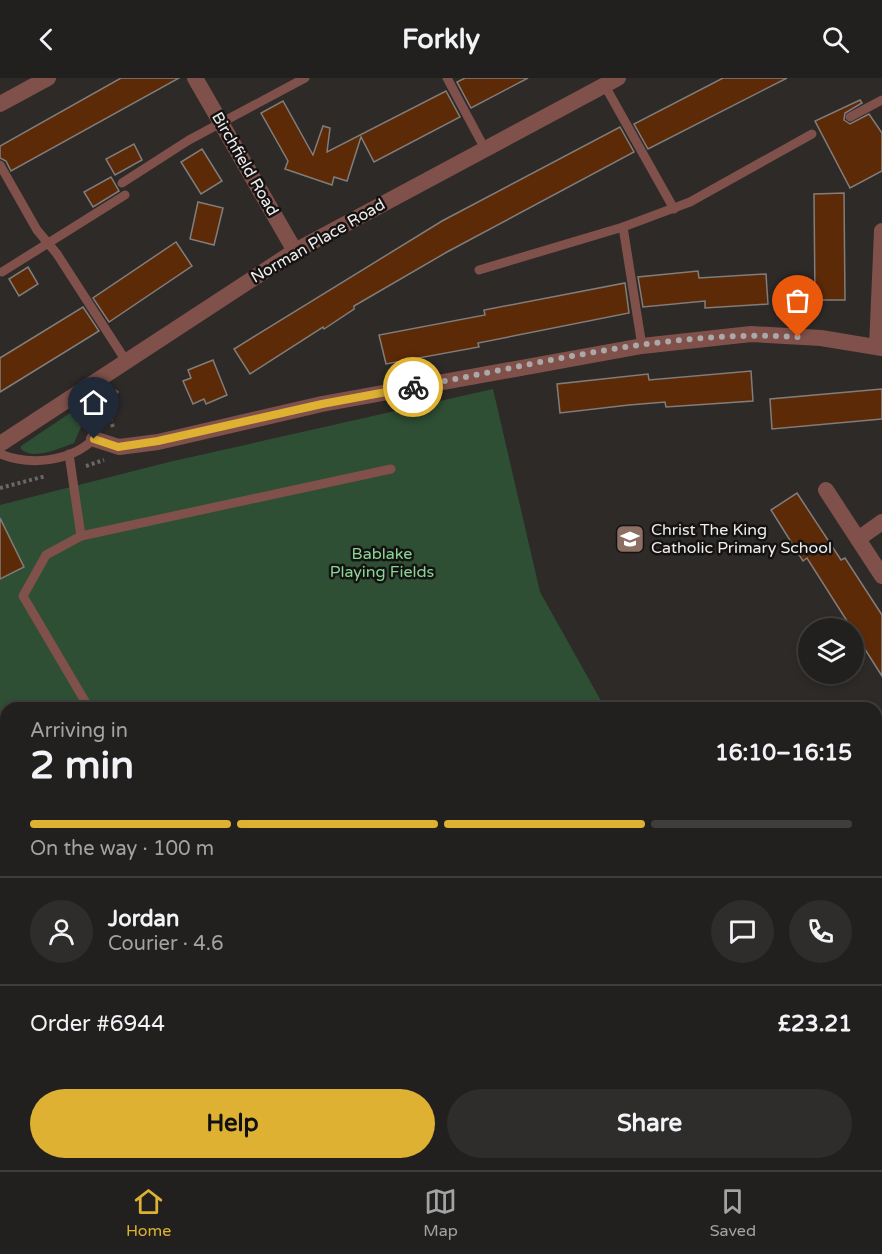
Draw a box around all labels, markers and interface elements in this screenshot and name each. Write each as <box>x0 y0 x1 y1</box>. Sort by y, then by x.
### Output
icon: back <box>30 23 63 56</box>
text: Forkly <box>402 23 480 56</box>
icon: search <box>819 23 852 56</box>
street label: Birchfield Road <box>207 109 283 219</box>
street label: Norman Place Road <box>247 194 389 288</box>
pin <box>772 275 823 337</box>
icon: bag <box>781 284 814 317</box>
courier <box>383 357 443 417</box>
icon: bike <box>397 371 430 404</box>
pin <box>68 377 119 439</box>
icon: home <box>77 386 110 419</box>
place label: Christ The King Catholic Primary School <box>651 520 832 558</box>
school or university icon: Christ The King Catholic Primary School <box>614 523 646 555</box>
park label: Bablake Playing Fields <box>330 544 434 582</box>
map controls <box>798 618 864 684</box>
button: layers <box>798 618 864 684</box>
text: Arriving in <box>30 719 128 743</box>
text: 16:10–16:15 <box>715 740 852 766</box>
text: 2 min <box>30 742 134 789</box>
text: On the way · 100 m <box>30 837 214 861</box>
button: person <box>30 900 93 963</box>
button: chat <box>711 900 774 963</box>
button: phone <box>789 900 852 963</box>
text: Jordan <box>108 906 179 932</box>
text: Courier · 4.6 <box>108 932 223 956</box>
text: Order #6944 <box>30 1011 165 1037</box>
text: £23.21 <box>778 1011 852 1037</box>
button: Help <box>30 1089 435 1158</box>
button: Share <box>447 1089 852 1158</box>
tab: Home <box>126 1185 171 1241</box>
tab: Map <box>423 1185 458 1241</box>
tab: Saved <box>710 1185 756 1241</box>

